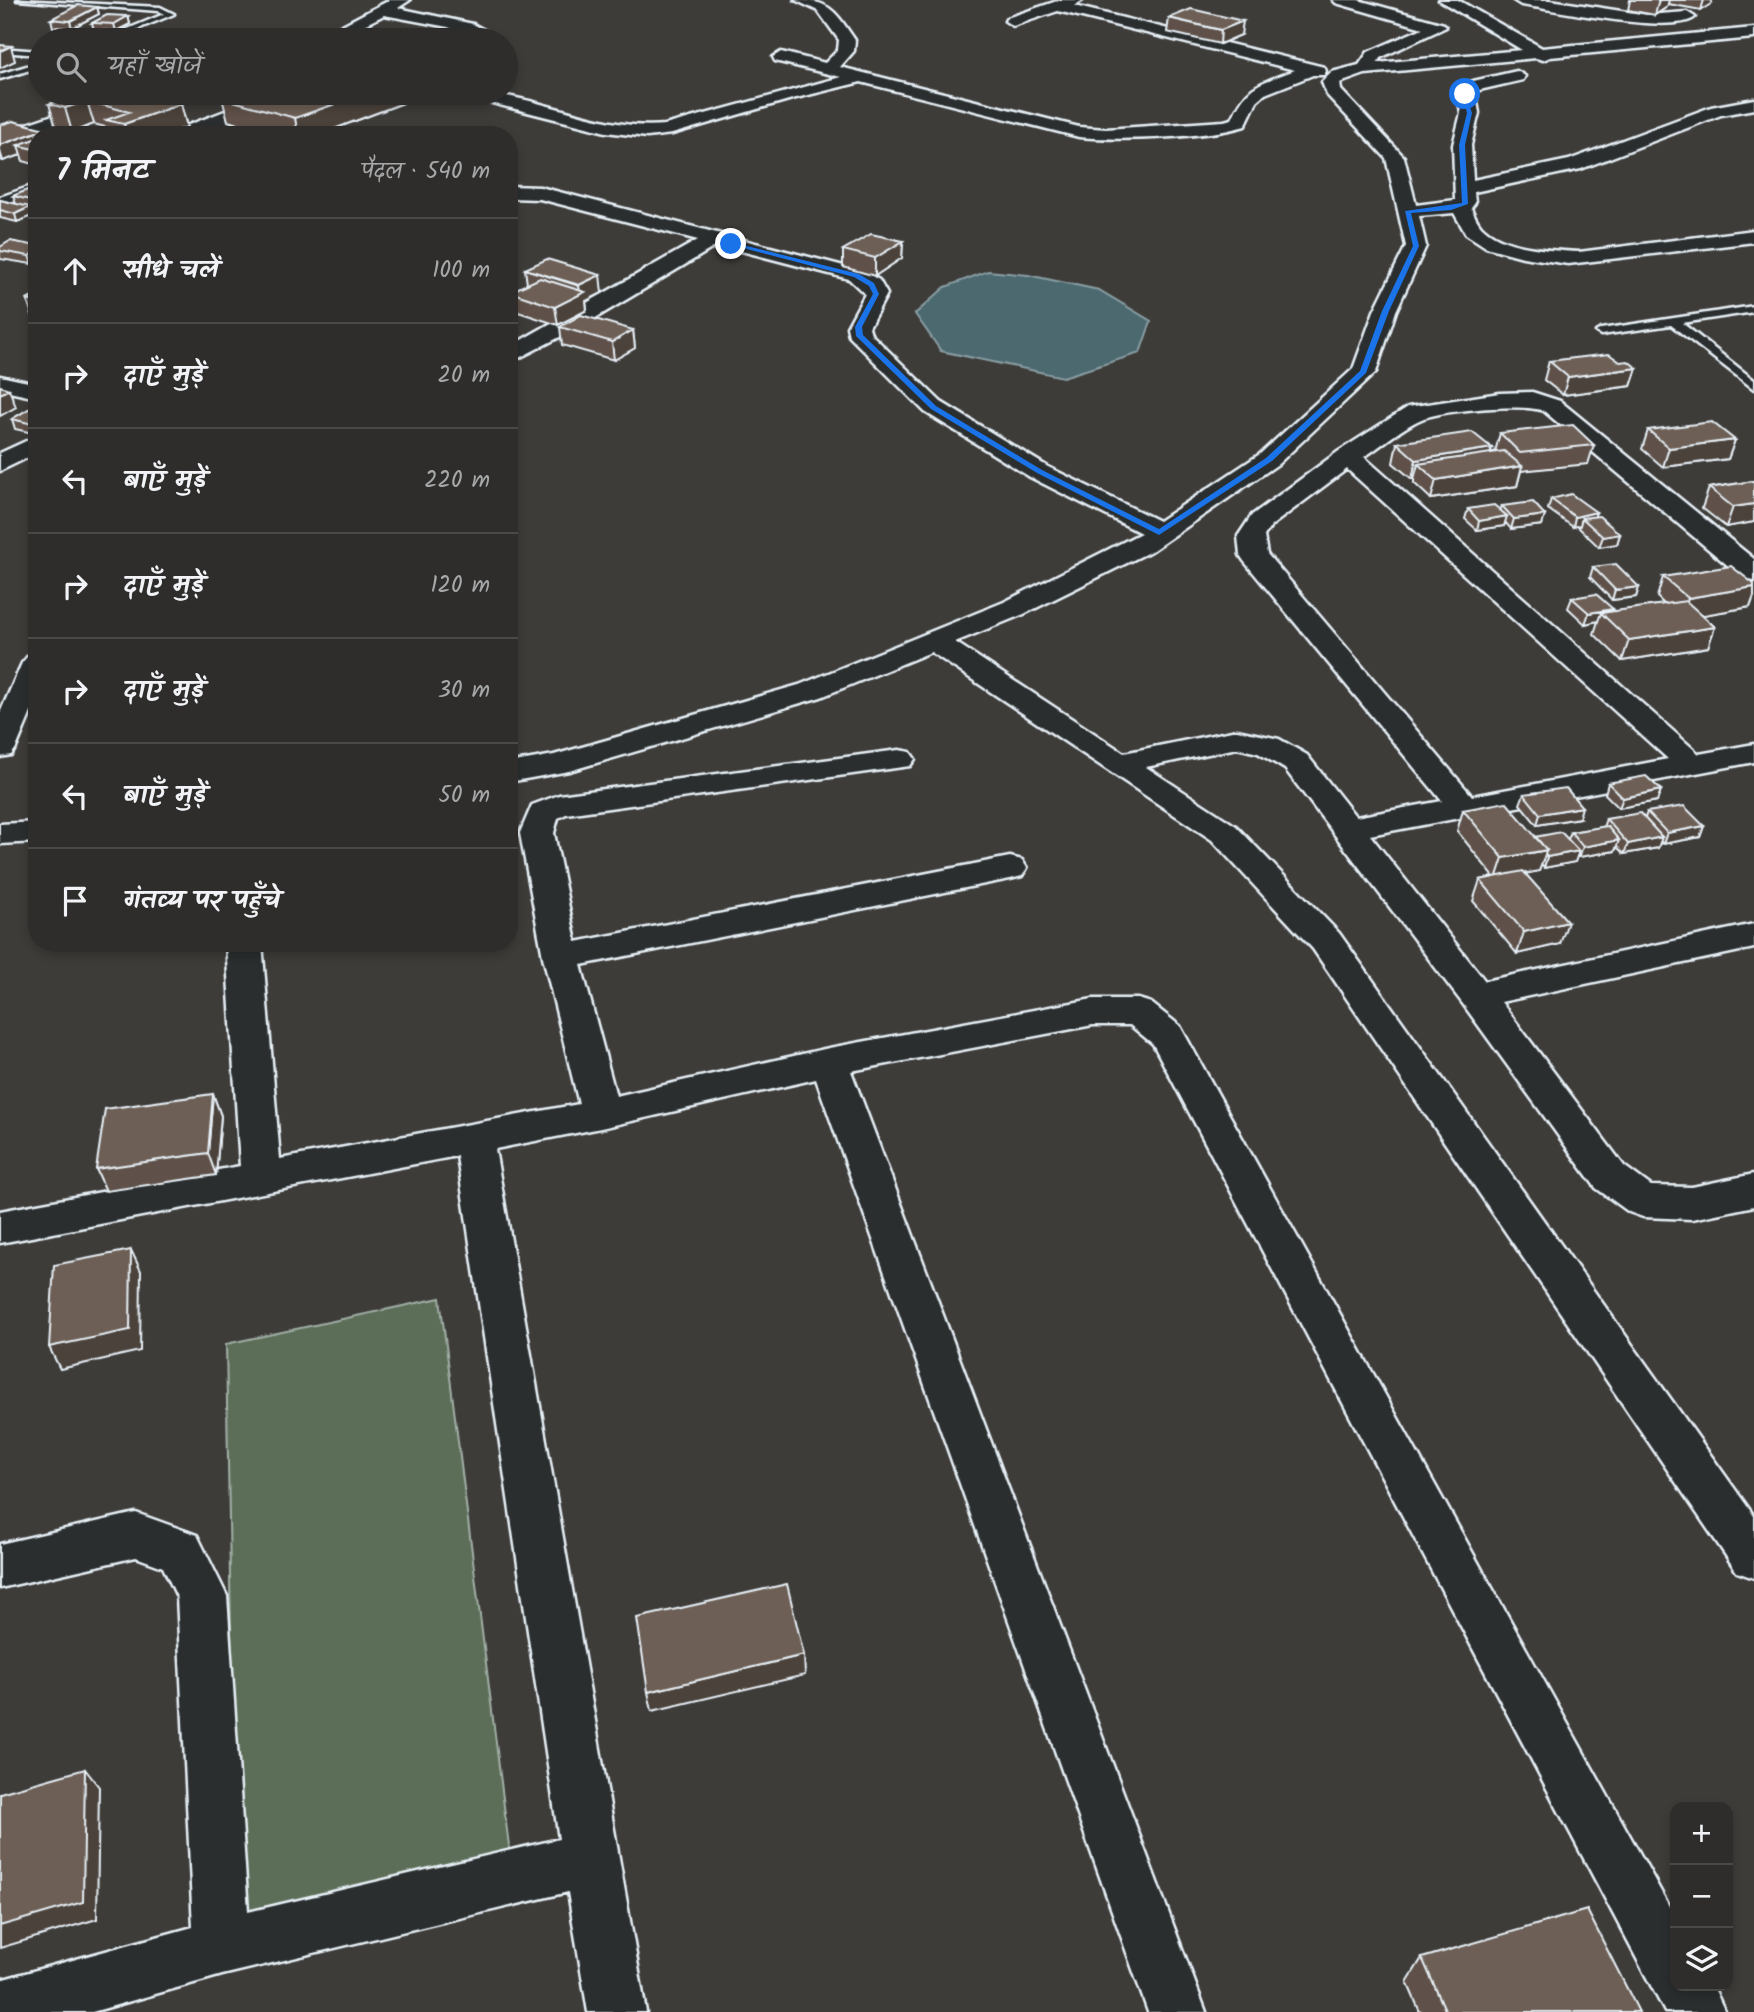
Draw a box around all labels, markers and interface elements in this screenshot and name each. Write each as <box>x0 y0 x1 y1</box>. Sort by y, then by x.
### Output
search box <box>28 28 518 105</box>
text: यहाँ खोजें <box>108 46 202 88</box>
icon: search <box>52 48 90 86</box>
route start <box>1449 78 1480 109</box>
text: 7 मिनट <box>56 148 150 196</box>
text: पैदल · 540 m <box>361 154 490 190</box>
route end <box>715 228 746 259</box>
text: सीधे चलें <box>123 250 219 292</box>
icon: ahead <box>56 252 94 290</box>
text: 100 m <box>432 253 490 289</box>
text: दाएँ मुड़ें <box>123 355 204 397</box>
icon: right <box>56 357 94 395</box>
text: 20 m <box>438 358 490 394</box>
text: बाएँ मुड़ें <box>123 460 206 502</box>
icon: left <box>56 462 94 500</box>
text: 220 m <box>424 463 490 499</box>
text: दाएँ मुड़ें <box>123 565 204 607</box>
icon: right <box>56 567 94 605</box>
text: 120 m <box>430 568 490 604</box>
text: दाएँ मुड़ें <box>123 670 204 712</box>
icon: right <box>56 672 94 710</box>
text: 30 m <box>438 673 490 709</box>
text: बाएँ मुड़ें <box>123 775 206 817</box>
icon: left <box>56 777 94 815</box>
text: 50 m <box>439 778 490 814</box>
text: गंतव्य पर पहुँचे <box>123 880 280 922</box>
icon: arrive <box>56 882 94 920</box>
map controls <box>1670 1802 1733 1991</box>
button: + <box>1670 1802 1733 1865</box>
button: − <box>1670 1865 1733 1928</box>
button: layers <box>1670 1928 1733 1991</box>

